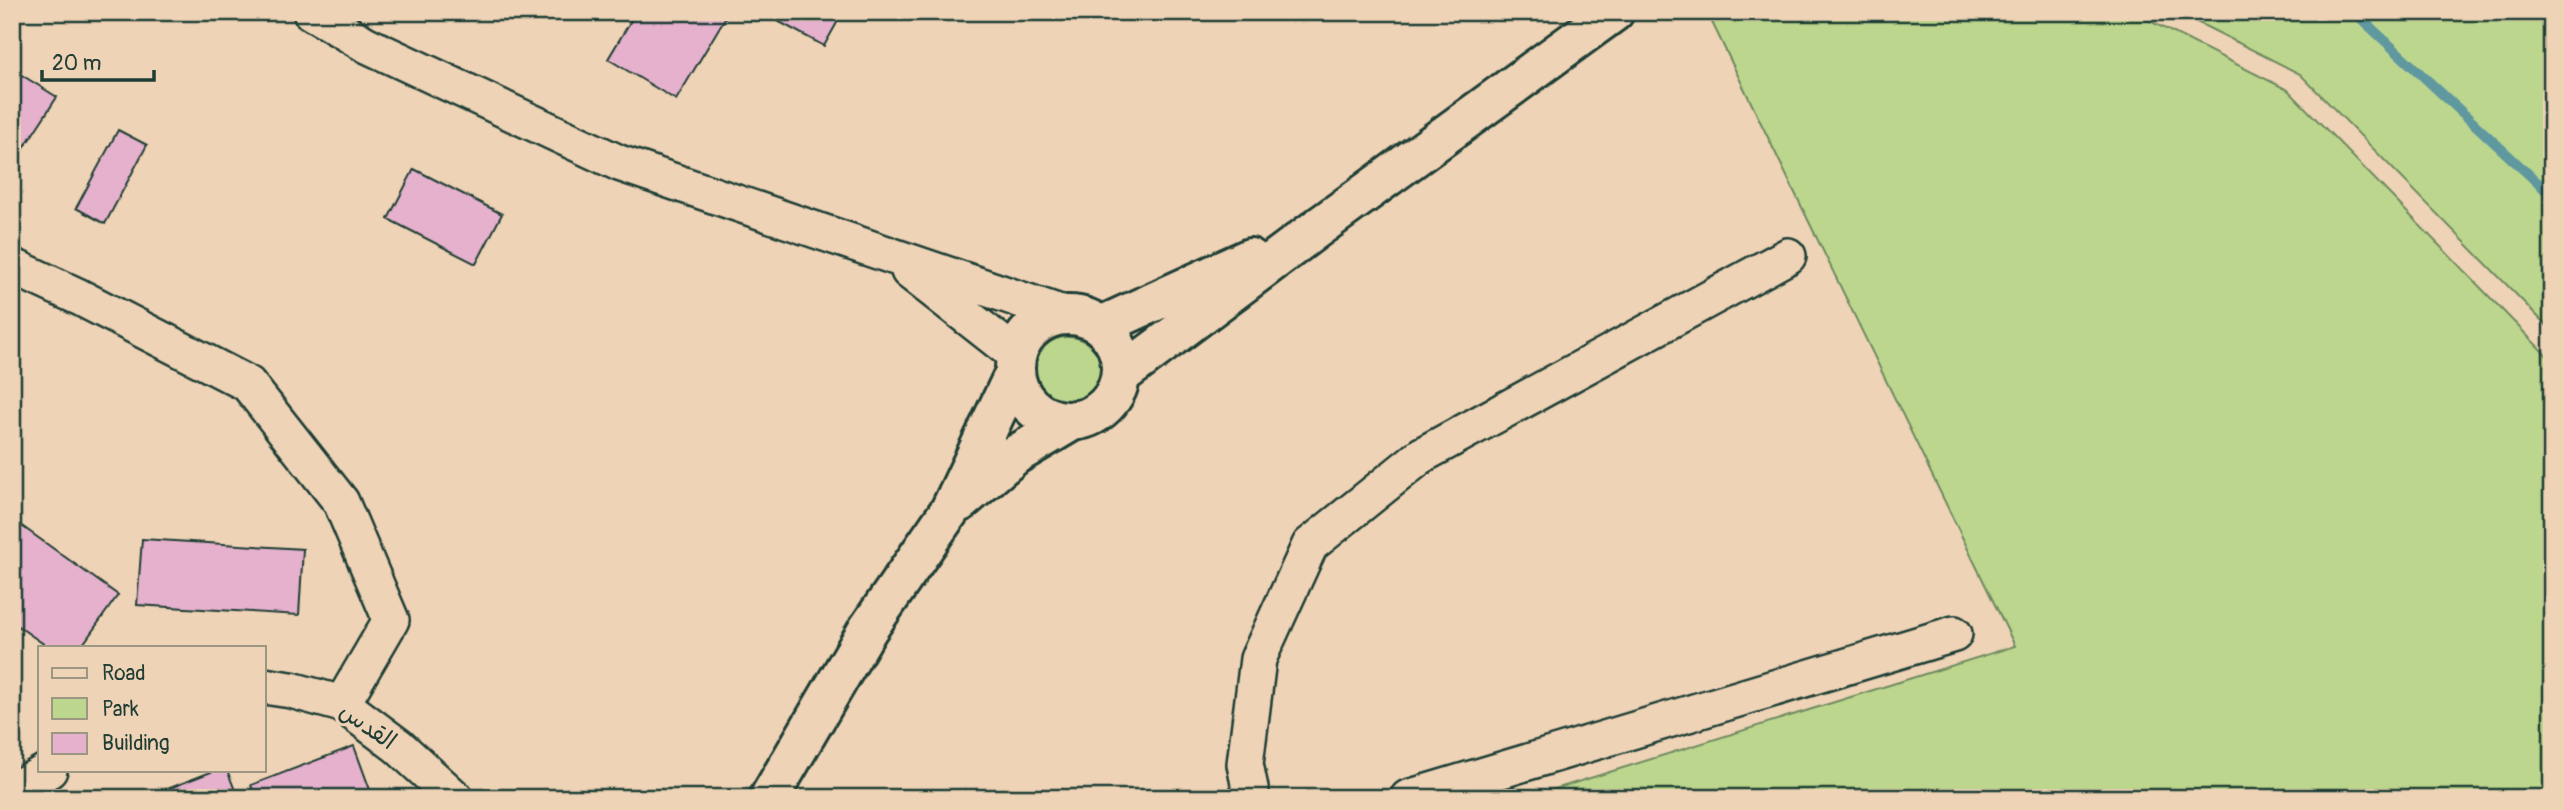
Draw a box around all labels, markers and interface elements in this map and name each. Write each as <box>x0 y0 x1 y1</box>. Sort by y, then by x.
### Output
scale bar <box>42 38 154 82</box>
text: 20 m <box>52 50 101 77</box>
legend <box>38 646 266 772</box>
text: Road <box>102 660 146 687</box>
text: Park <box>102 696 139 723</box>
street label: القدس <box>334 697 402 756</box>
text: Building <box>102 730 169 757</box>

